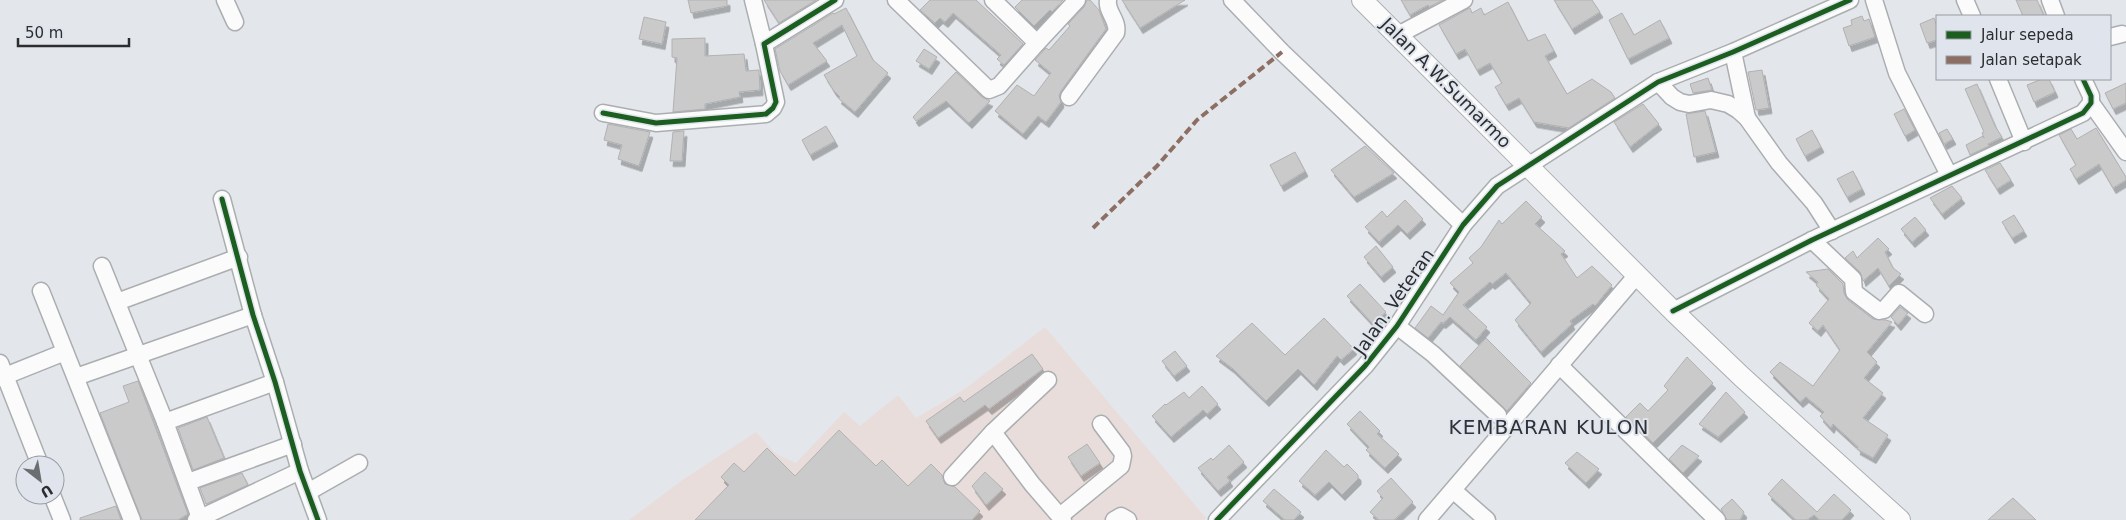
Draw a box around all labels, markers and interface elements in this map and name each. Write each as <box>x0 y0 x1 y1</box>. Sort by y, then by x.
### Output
street label: Jalan A.W.Sumarmo <box>1376 12 1516 152</box>
scale bar <box>18 15 129 47</box>
legend <box>1936 15 2111 80</box>
text: 50 m <box>25 24 63 42</box>
text: Jalur sepeda <box>1980 26 2074 44</box>
text: Jalan setapak <box>1980 51 2082 69</box>
street label: Jalan. Veteran <box>1349 244 1438 360</box>
district label: KEMBARAN KULON <box>1449 415 1649 439</box>
north arrow <box>15 455 65 505</box>
text: U <box>38 481 56 501</box>

